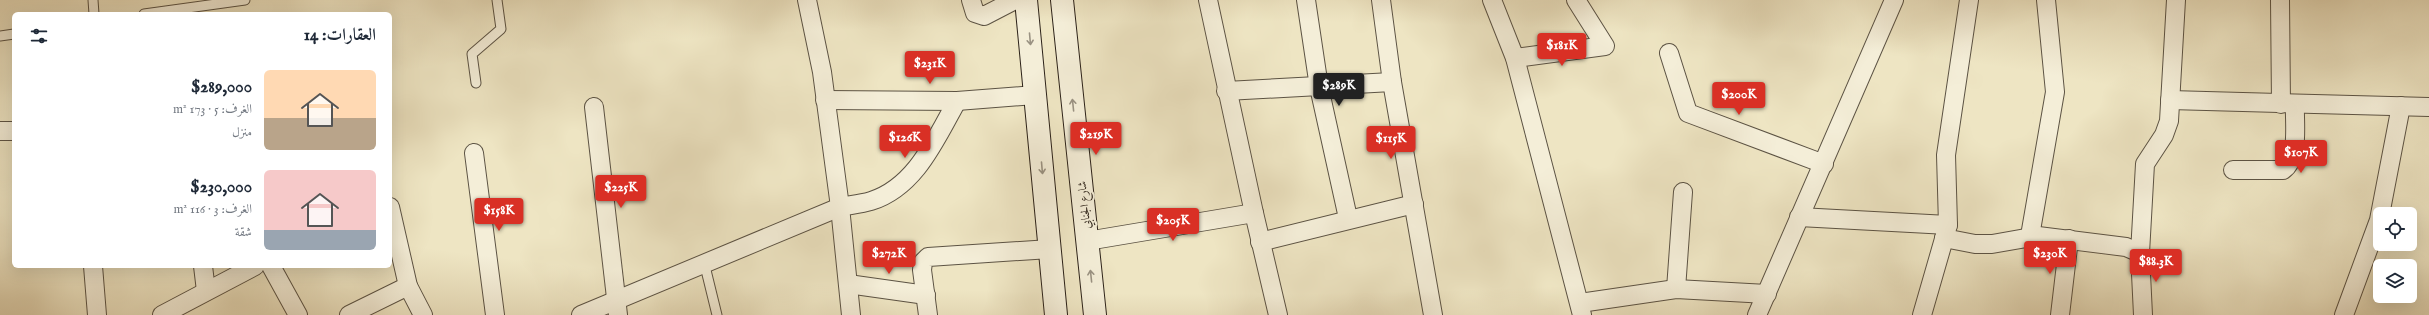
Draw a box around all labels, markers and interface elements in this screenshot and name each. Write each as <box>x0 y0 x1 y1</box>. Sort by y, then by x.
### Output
icon: filters <box>28 25 50 47</box>
text: العقارات: 14 <box>304 25 376 46</box>
one-way arrow <box>1026 32 1034 45</box>
pin: $181K <box>1534 33 1590 67</box>
text: $181K <box>1546 37 1578 54</box>
pin: $231K <box>902 51 958 85</box>
text: $231K <box>914 55 946 72</box>
pin: $289K <box>1311 73 1367 107</box>
text: $289,000 <box>191 77 252 98</box>
text: $289K <box>1322 77 1356 94</box>
pin: $200K <box>1711 82 1767 116</box>
icon: home <box>296 86 344 134</box>
text: $200K <box>1721 86 1757 103</box>
one-way arrow <box>1069 99 1077 112</box>
text: الغرف: 5 · 173 m² <box>173 101 252 118</box>
pin: $219K <box>1068 122 1124 156</box>
text: منزل <box>232 124 252 141</box>
pin: $126K <box>877 125 933 159</box>
text: $219K <box>1079 126 1113 143</box>
pin: $115K <box>1363 126 1419 160</box>
text: $126K <box>888 129 922 146</box>
text: $115K <box>1376 130 1407 147</box>
pin: $107K <box>2273 140 2329 174</box>
text: $107K <box>2284 144 2318 161</box>
one-way arrow <box>1038 161 1046 174</box>
pin: $225K <box>593 175 649 209</box>
text: $230,000 <box>190 177 252 198</box>
text: $225K <box>604 179 638 196</box>
street label: شارع الجنابي <box>1075 180 1097 230</box>
icon: home <box>296 186 344 234</box>
pin: $158K <box>471 198 527 232</box>
text: الغرف: 3 · 116 m² <box>174 201 252 218</box>
text: $158K <box>483 202 515 219</box>
map controls <box>2373 207 2417 303</box>
button: locate <box>2373 207 2417 251</box>
pin: $205K <box>1145 208 1201 242</box>
text: $205K <box>1156 212 1190 229</box>
text: شقة <box>235 224 252 241</box>
pin: $272K <box>861 241 917 275</box>
pin: $230K <box>2022 241 2078 275</box>
text: $272K <box>872 245 906 262</box>
text: $230K <box>2033 245 2067 262</box>
pin: $88.3K <box>2123 249 2189 283</box>
text: $88.3K <box>2139 253 2173 270</box>
button: layers <box>2373 259 2417 303</box>
one-way arrow <box>1087 270 1095 283</box>

